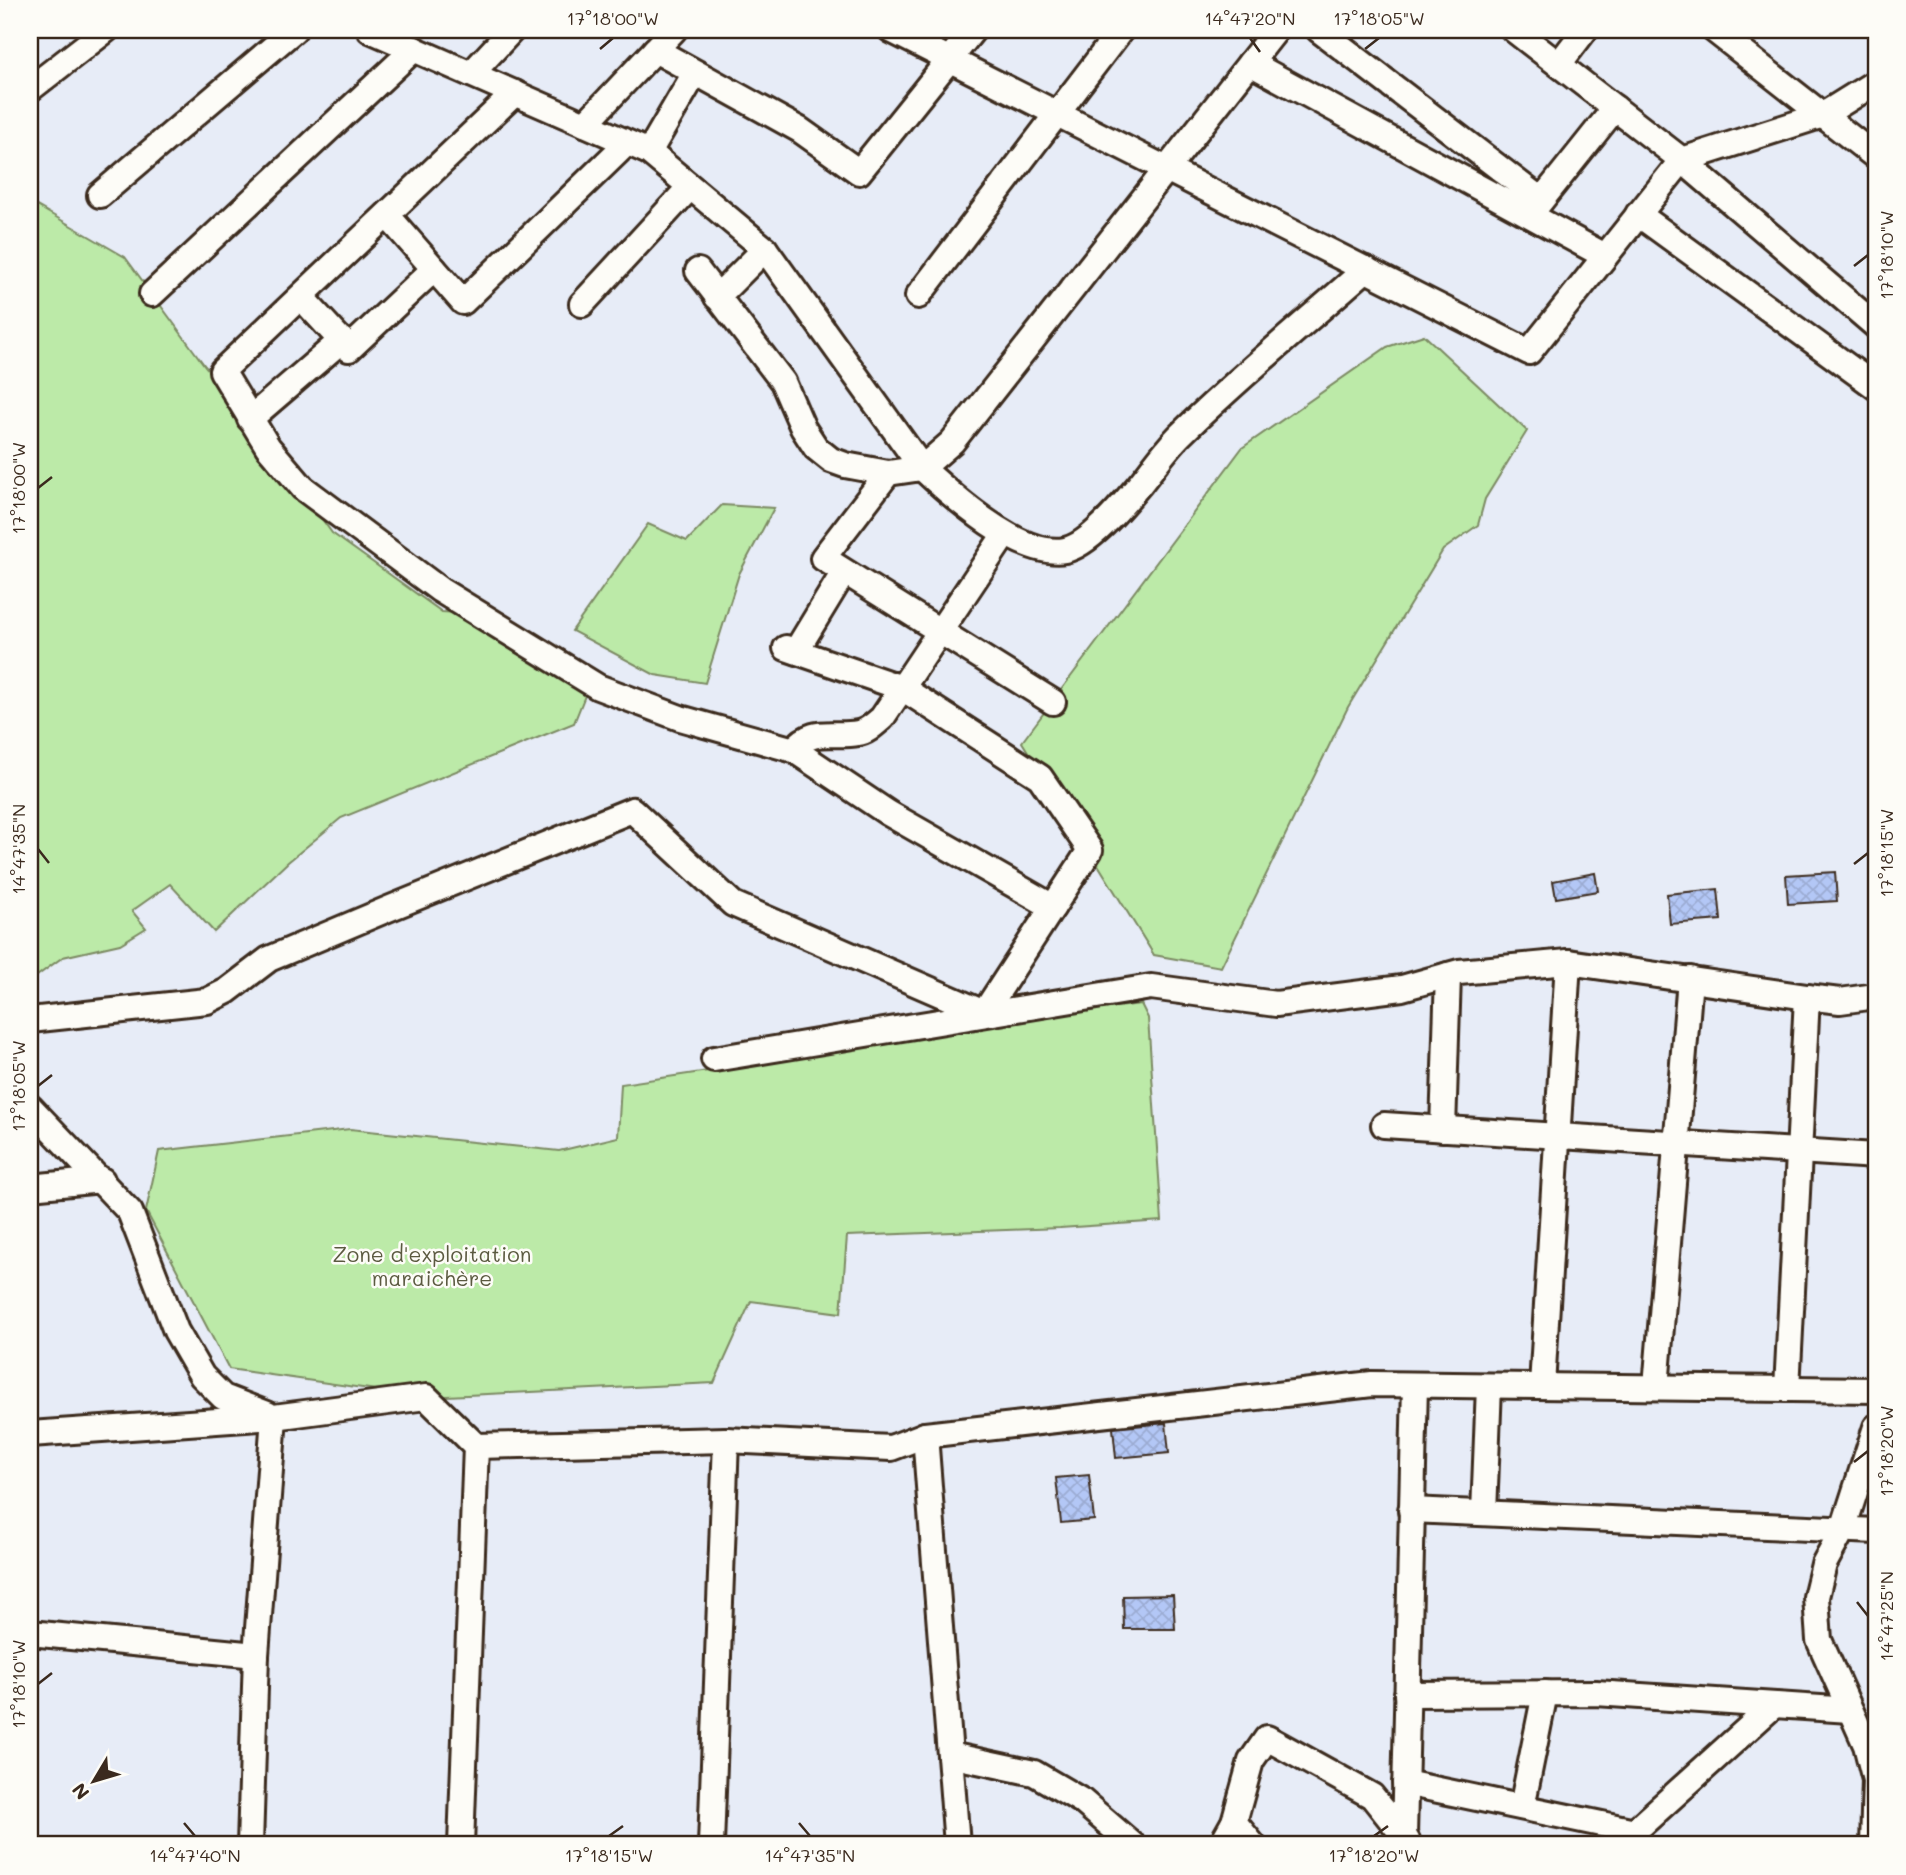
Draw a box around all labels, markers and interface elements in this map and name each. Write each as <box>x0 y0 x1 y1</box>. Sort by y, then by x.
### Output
text: 17°18'00"W <box>567 6 659 30</box>
text: 14°47'20"N <box>1205 6 1295 30</box>
text: 17°18'05"W <box>1333 6 1425 30</box>
text: 17°18'10"W <box>1874 210 1898 300</box>
text: 17°18'00"W <box>6 442 30 534</box>
text: 14°47'35"N <box>6 804 30 894</box>
text: 17°18'15"W <box>1874 809 1898 897</box>
text: 17°18'05"W <box>6 1040 30 1132</box>
park label: Zone d'exploitation maraichère <box>333 1240 531 1291</box>
text: 17°18'20"W <box>1874 1405 1898 1497</box>
text: 14°47'25"N <box>1874 1571 1898 1661</box>
text: 17°18'10"W <box>6 1639 30 1729</box>
north arrow <box>60 1745 130 1815</box>
text: N <box>66 1778 94 1805</box>
text: 14°47'40"N <box>149 1843 241 1867</box>
text: 17°18'15"W <box>565 1843 653 1867</box>
text: 14°47'35"N <box>765 1843 855 1867</box>
text: 17°18'20"W <box>1328 1843 1420 1867</box>

